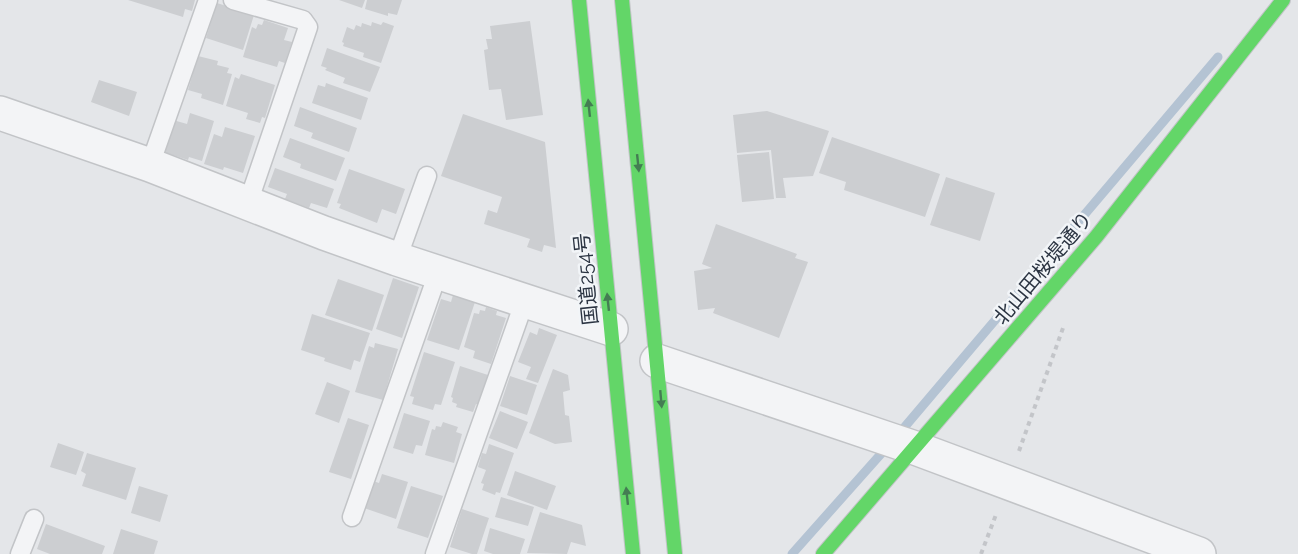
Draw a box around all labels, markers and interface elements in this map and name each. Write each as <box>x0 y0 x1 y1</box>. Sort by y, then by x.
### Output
one-way arrow <box>584 98 594 117</box>
one-way arrow <box>633 153 643 172</box>
street label: 北山田桜堤通り <box>989 207 1097 329</box>
street label: 国道254号 <box>569 232 603 326</box>
one-way arrow <box>603 292 613 311</box>
one-way arrow <box>656 389 666 408</box>
one-way arrow <box>622 486 632 505</box>

